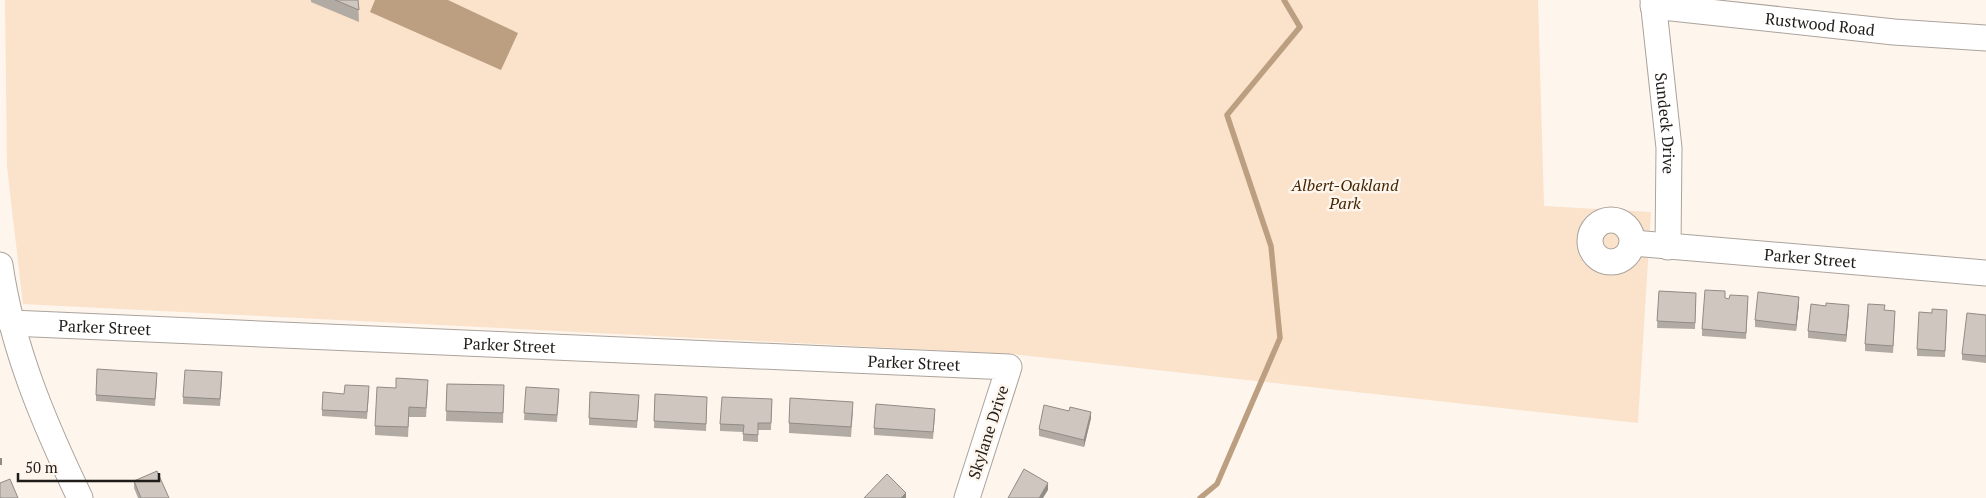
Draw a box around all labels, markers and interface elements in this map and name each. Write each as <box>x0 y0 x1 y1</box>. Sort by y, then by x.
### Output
street label: Rustwood Road <box>1764 7 1876 41</box>
street label: Sundeck Drive <box>1650 71 1680 174</box>
park label: Albert-Oakland Park <box>1291 174 1399 214</box>
street label: Parker Street <box>1763 243 1858 273</box>
street label: Parker Street <box>58 314 152 340</box>
street label: Parker Street <box>463 332 556 358</box>
street label: Parker Street <box>867 350 961 376</box>
street label: Skylane Drive <box>962 382 1014 482</box>
scale bar <box>18 450 159 482</box>
text: 50 m <box>25 457 58 477</box>

